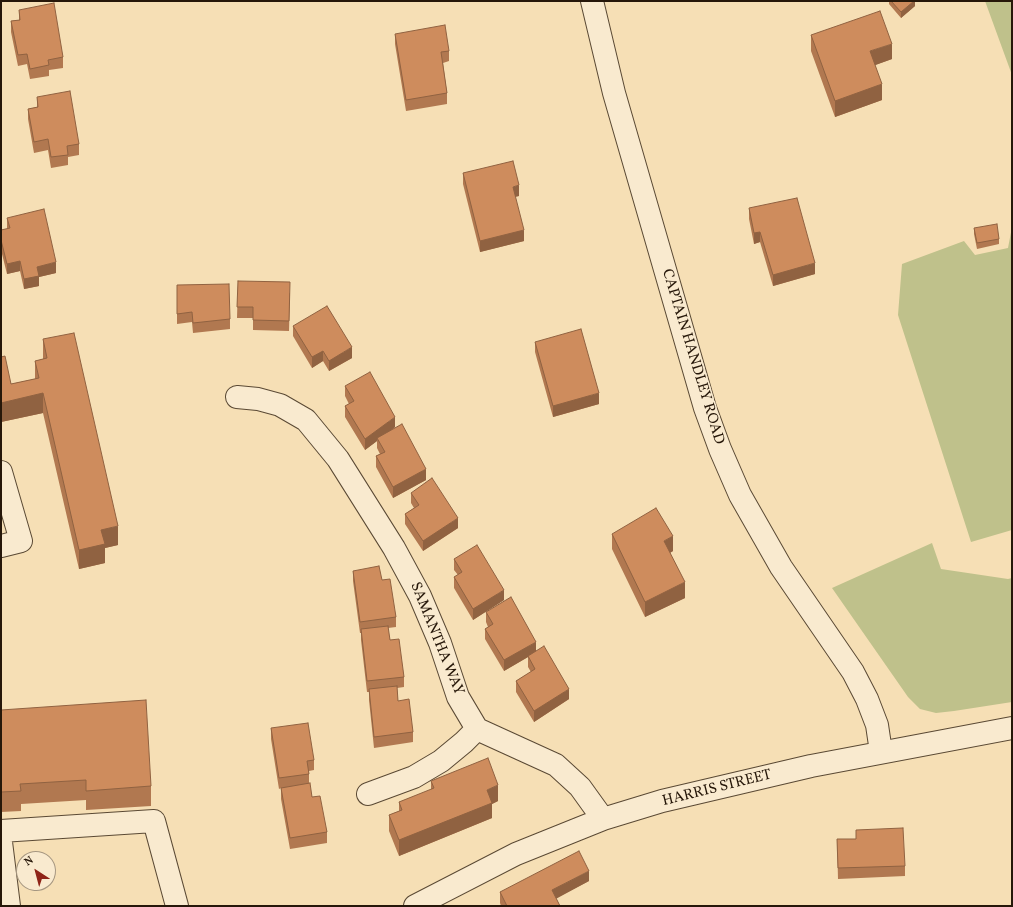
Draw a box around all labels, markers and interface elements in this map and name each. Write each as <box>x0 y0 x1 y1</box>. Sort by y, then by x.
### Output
street label: CAPTAIN HANDLEY ROAD <box>657 267 727 447</box>
street label: SAMANTHA WAY <box>405 580 467 698</box>
street label: HARRIS STREET <box>661 767 773 811</box>
north arrow <box>16 851 56 891</box>
text: N <box>22 853 37 870</box>

